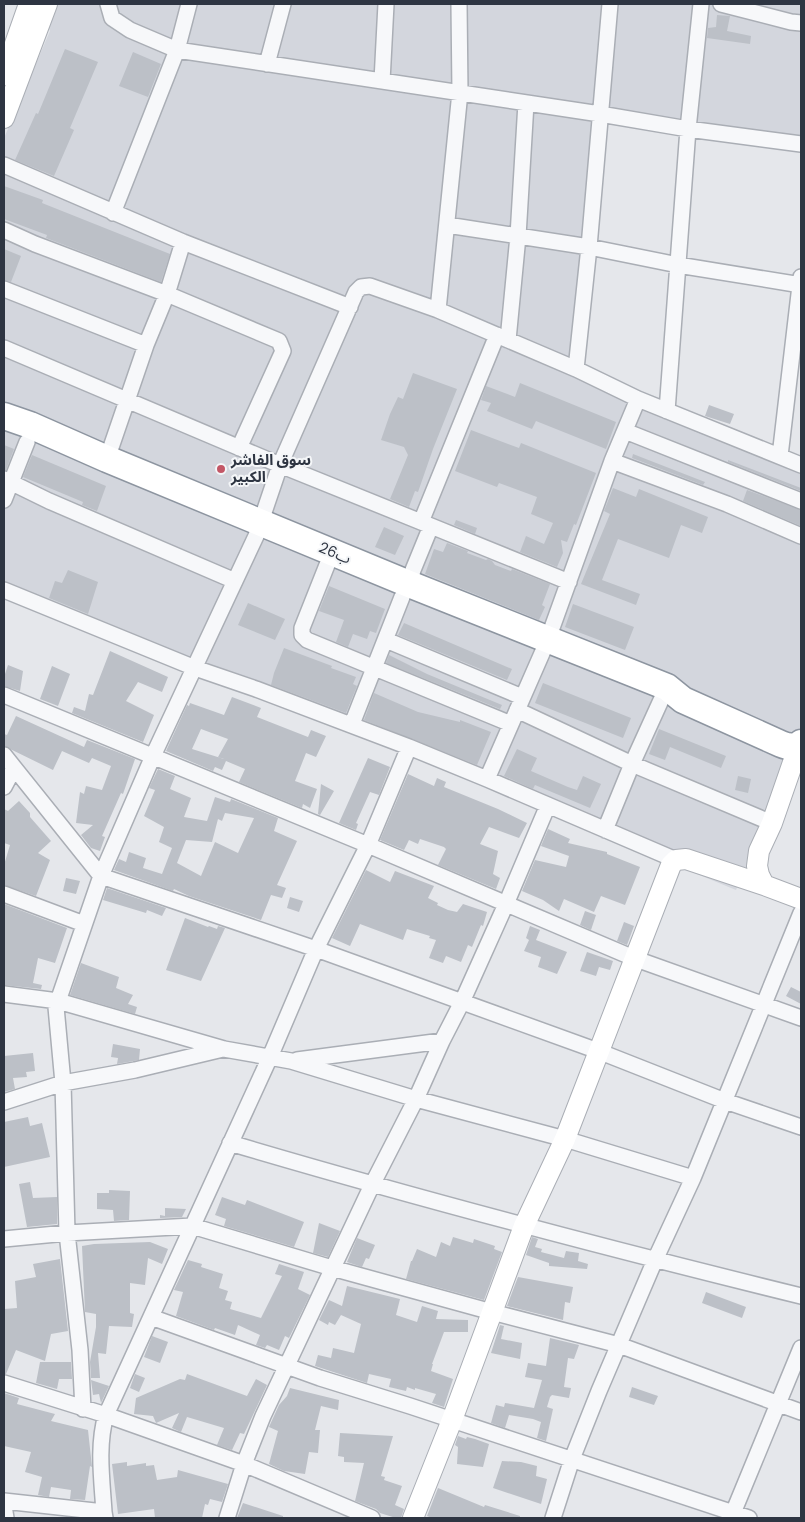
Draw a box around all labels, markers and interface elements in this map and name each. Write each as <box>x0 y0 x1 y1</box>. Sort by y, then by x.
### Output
place label: سوق الفاشر الكبير <box>230 449 311 487</box>
marker: سوق الفاشر الكبير <box>215 463 227 475</box>
street label: 26ب <box>316 536 355 569</box>

